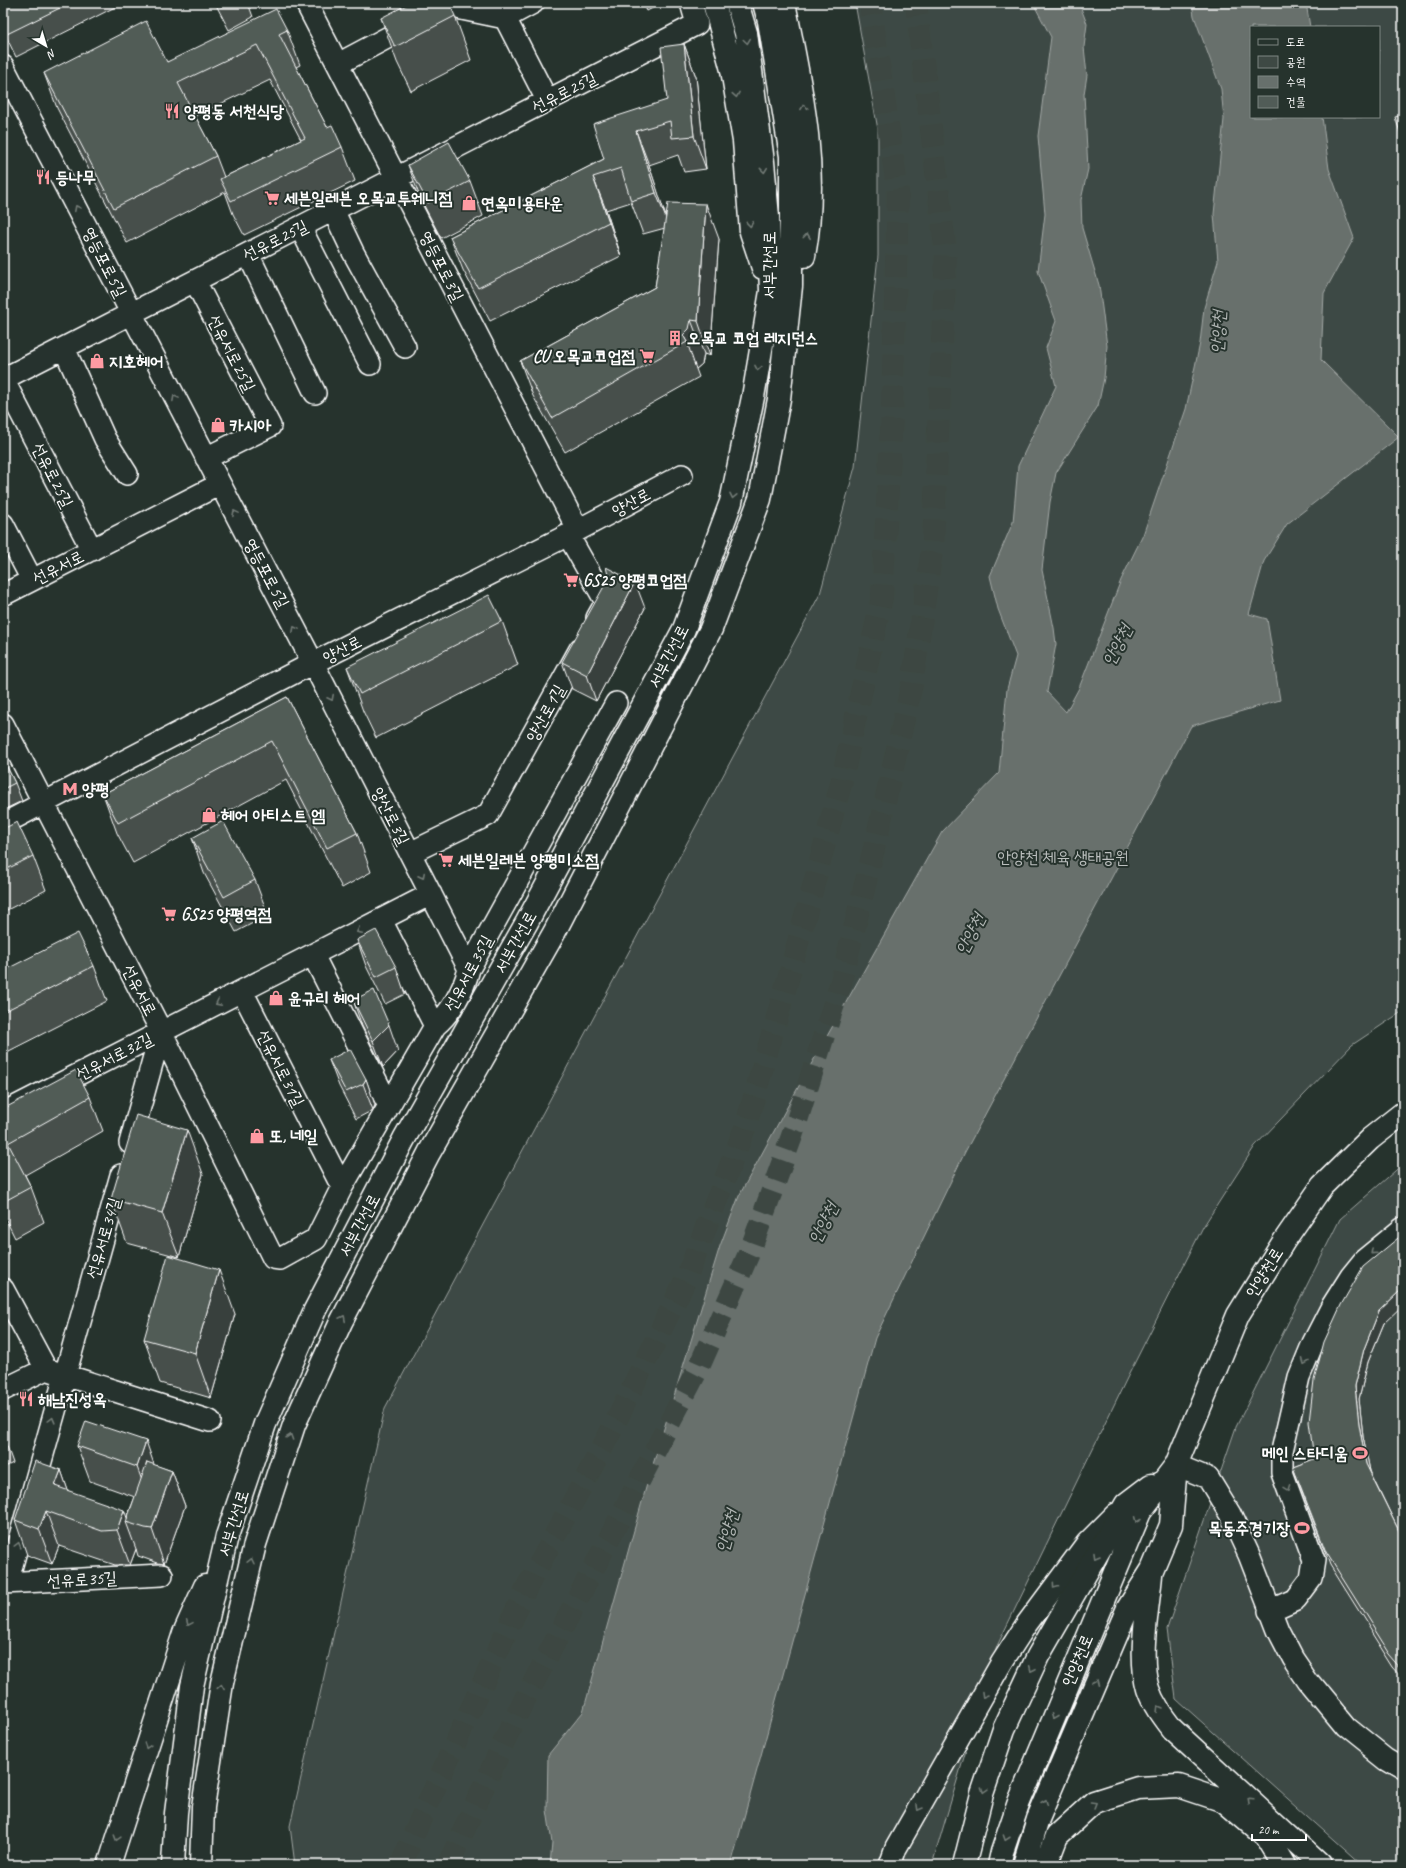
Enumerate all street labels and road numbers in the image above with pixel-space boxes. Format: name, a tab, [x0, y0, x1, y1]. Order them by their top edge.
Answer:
street label: 선유로25길	[528, 67, 600, 118]
street label: 선유로25길	[239, 215, 311, 266]
street label: 영등포로5길	[78, 224, 131, 301]
street label: 영등포로3길	[415, 228, 468, 305]
street label: 서부간선로	[759, 231, 780, 299]
street label: 선유서로25길	[203, 311, 260, 396]
street label: 선유로25길	[27, 439, 78, 511]
street label: 양산로	[608, 484, 654, 521]
street label: 영등포로5길	[239, 535, 294, 612]
street label: 선유서로	[29, 546, 87, 589]
street label: 서부간선로	[644, 621, 693, 691]
street label: 양산로	[319, 631, 365, 668]
street label: 양산로1길	[521, 681, 570, 746]
street label: 양산로3길	[367, 784, 414, 849]
street label: 서부간선로	[490, 907, 541, 977]
street label: 선유서로35길	[440, 931, 498, 1015]
street label: 선유서로	[118, 961, 161, 1019]
street label: 선유서로31길	[252, 1026, 309, 1111]
street label: 선유서로32길	[72, 1028, 157, 1085]
street label: 서부간선로	[334, 1190, 385, 1260]
street label: 선유서로34길	[82, 1195, 125, 1281]
street label: 안양천로	[1241, 1243, 1288, 1301]
street label: 서부간선로	[213, 1487, 254, 1559]
street label: 선유로35길	[47, 1567, 118, 1592]
street label: 안양천로	[1057, 1631, 1098, 1689]

